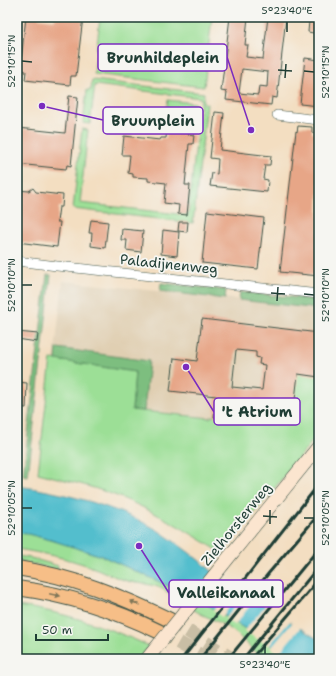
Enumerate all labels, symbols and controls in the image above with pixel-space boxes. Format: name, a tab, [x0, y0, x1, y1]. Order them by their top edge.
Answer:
text: 5°23'40"E	[262, 4, 312, 17]
text: 52°10'15"N	[5, 35, 18, 88]
callout: Brunhildeplein	[98, 44, 227, 71]
text: 52°10'15"N	[319, 46, 332, 99]
text: Brunhildeplein	[107, 48, 219, 68]
callout: Bruunplein	[103, 107, 203, 134]
text: Bruunplein	[111, 111, 195, 131]
street label: Paladijnenweg	[119, 250, 219, 278]
text: 52°10'10"N	[5, 258, 18, 312]
text: 52°10'10"N	[319, 268, 332, 322]
callout: 't Atrium	[214, 398, 300, 425]
text: 't Atrium	[222, 402, 293, 422]
street label: Zielhorsterweg	[197, 479, 275, 569]
text: 52°10'05"N	[5, 480, 18, 536]
text: 52°10'05"N	[319, 490, 332, 546]
callout: Valleikanaal	[169, 580, 283, 607]
text: Valleikanaal	[177, 583, 275, 603]
one-way arrow	[49, 592, 62, 598]
one-way arrow	[129, 600, 141, 607]
scale bar	[36, 616, 108, 642]
text: 50 m	[42, 622, 72, 638]
text: 5°23'40"E	[240, 658, 290, 671]

